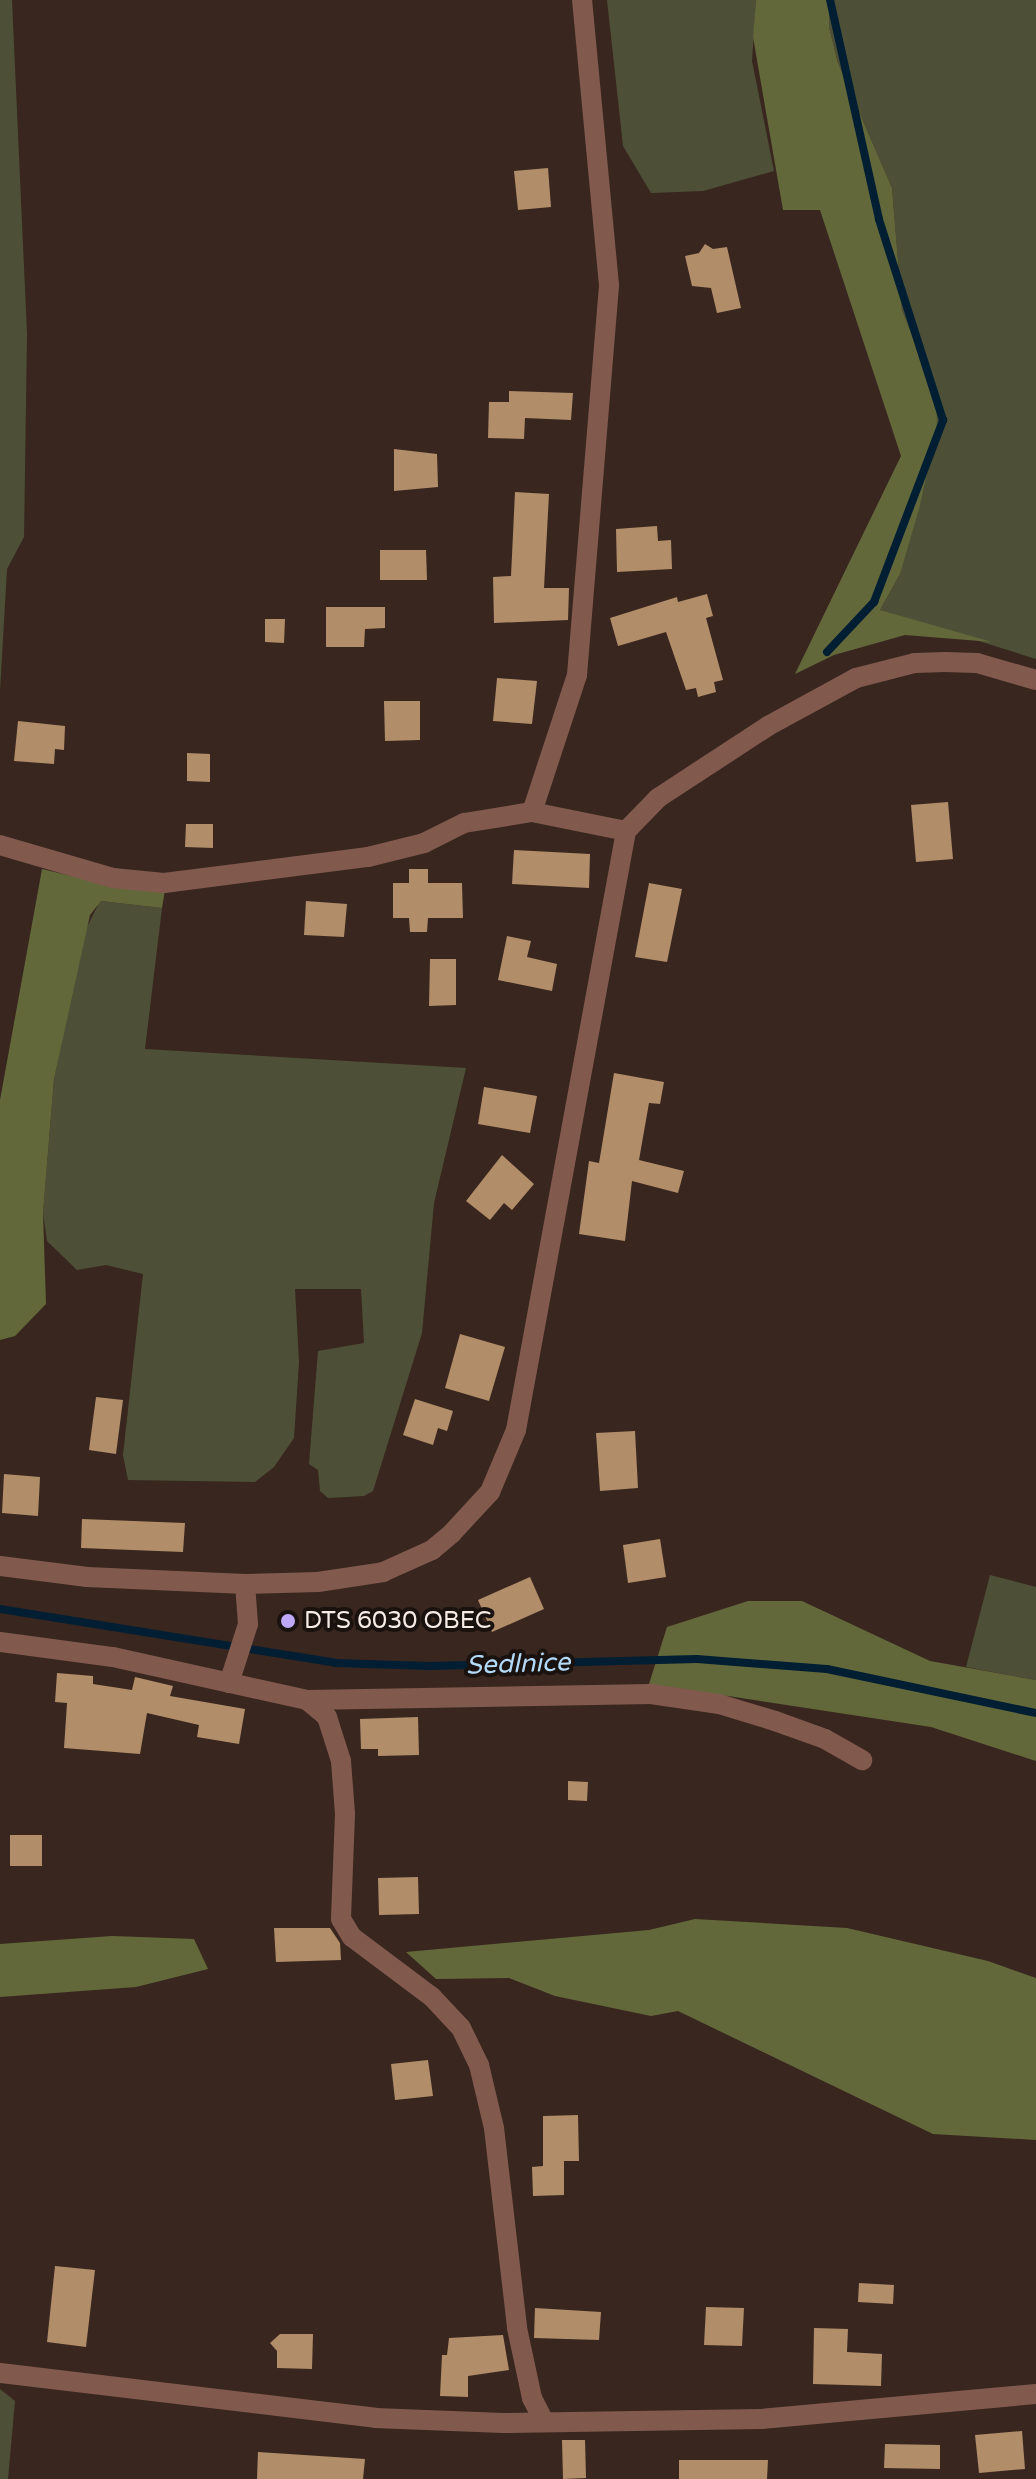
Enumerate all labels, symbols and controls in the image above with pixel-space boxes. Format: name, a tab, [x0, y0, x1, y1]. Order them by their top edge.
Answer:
place label: DTS 6030 OBEC	[304, 1607, 491, 1635]
marker: DTS 6030 OBEC	[279, 1612, 297, 1630]
water label: Sedlnice	[465, 1647, 571, 1681]

